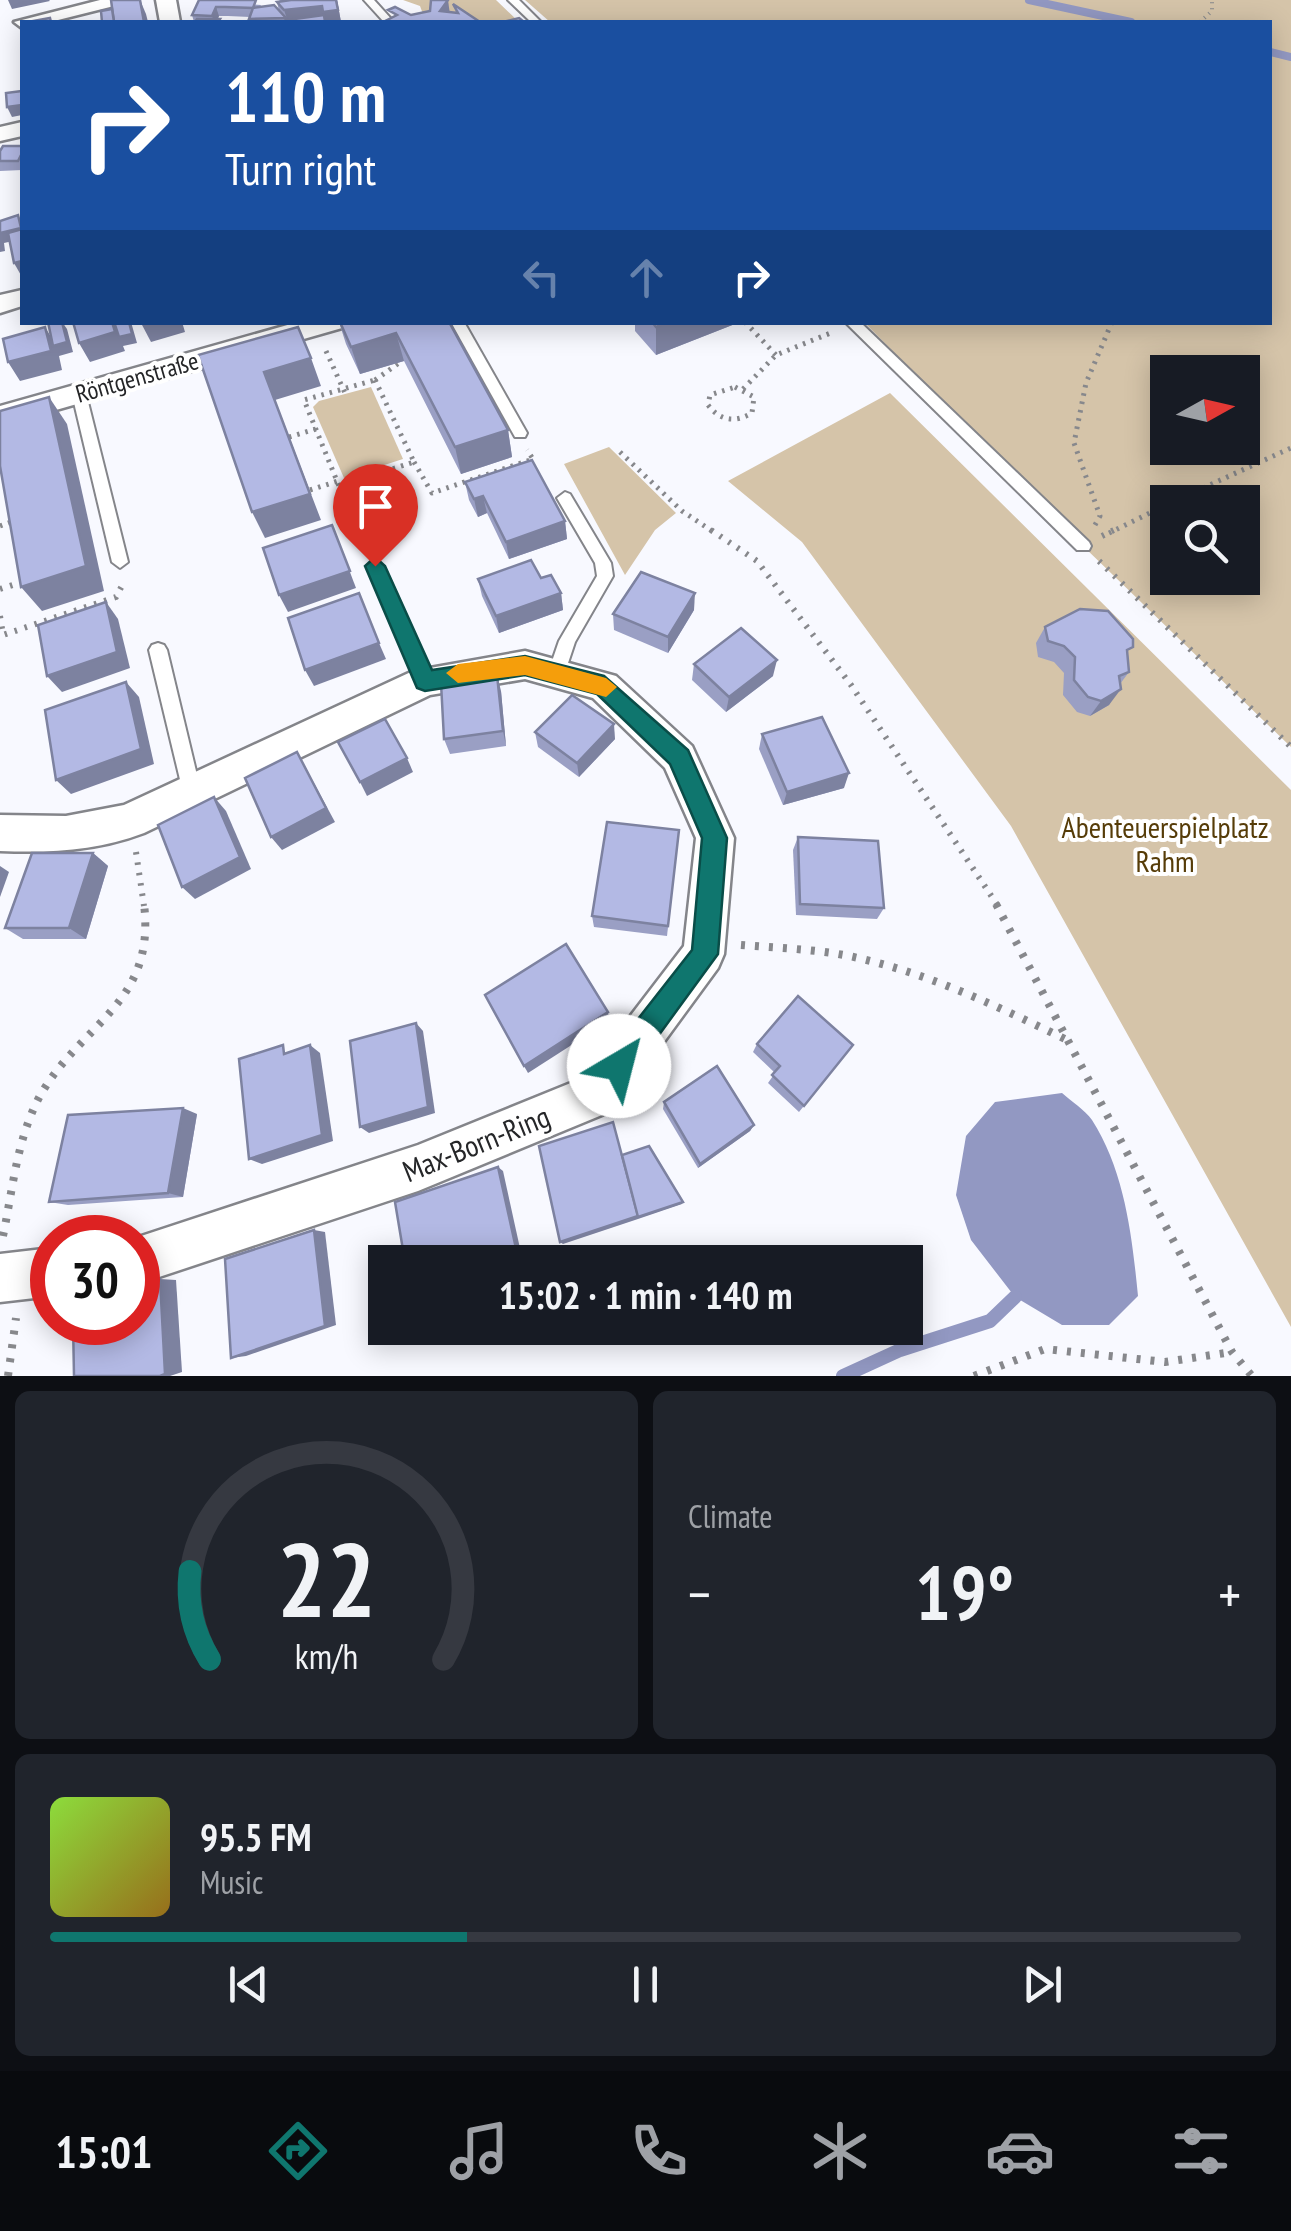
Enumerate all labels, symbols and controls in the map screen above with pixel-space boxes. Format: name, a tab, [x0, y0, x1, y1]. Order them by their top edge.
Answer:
text: 110 m	[225, 51, 386, 141]
icon: right	[60, 60, 190, 190]
text: Turn right	[225, 139, 376, 197]
icon: left	[514, 250, 569, 305]
icon: ahead	[619, 250, 674, 305]
icon: right	[724, 250, 779, 305]
street label: Röntgenstraße	[72, 344, 202, 410]
north arrow	[1150, 355, 1260, 465]
map controls	[1150, 355, 1260, 595]
pin	[333, 464, 418, 567]
icon: arrive	[348, 479, 403, 534]
button: search	[1150, 485, 1260, 595]
park label: Abenteuerspielplatz Rahm	[1062, 807, 1268, 880]
position arrow	[567, 1014, 671, 1118]
street label: Max-Born-Ring	[397, 1096, 555, 1190]
speed limit sign: 30	[30, 1215, 160, 1345]
text: 15:02 · 1 min · 140 m	[499, 1270, 792, 1319]
text: Climate	[688, 1495, 772, 1537]
text: 22	[277, 1511, 376, 1646]
text: 19°	[915, 1544, 1014, 1641]
text: −	[688, 1558, 711, 1629]
text: +	[1218, 1558, 1241, 1629]
text: km/h	[295, 1633, 358, 1679]
text: 95.5 FM	[200, 1812, 312, 1861]
text: Music	[200, 1861, 263, 1903]
icon: previous	[221, 1957, 276, 2012]
icon: pause	[618, 1957, 673, 2012]
icon: next	[1015, 1957, 1070, 2012]
icon: directions	[263, 2116, 333, 2186]
icon: music	[444, 2116, 514, 2186]
icon: phone	[624, 2116, 694, 2186]
icon: climate	[805, 2116, 875, 2186]
icon: car	[985, 2116, 1055, 2186]
icon: filters	[1166, 2116, 1236, 2186]
text: 15:01	[55, 2122, 153, 2180]

